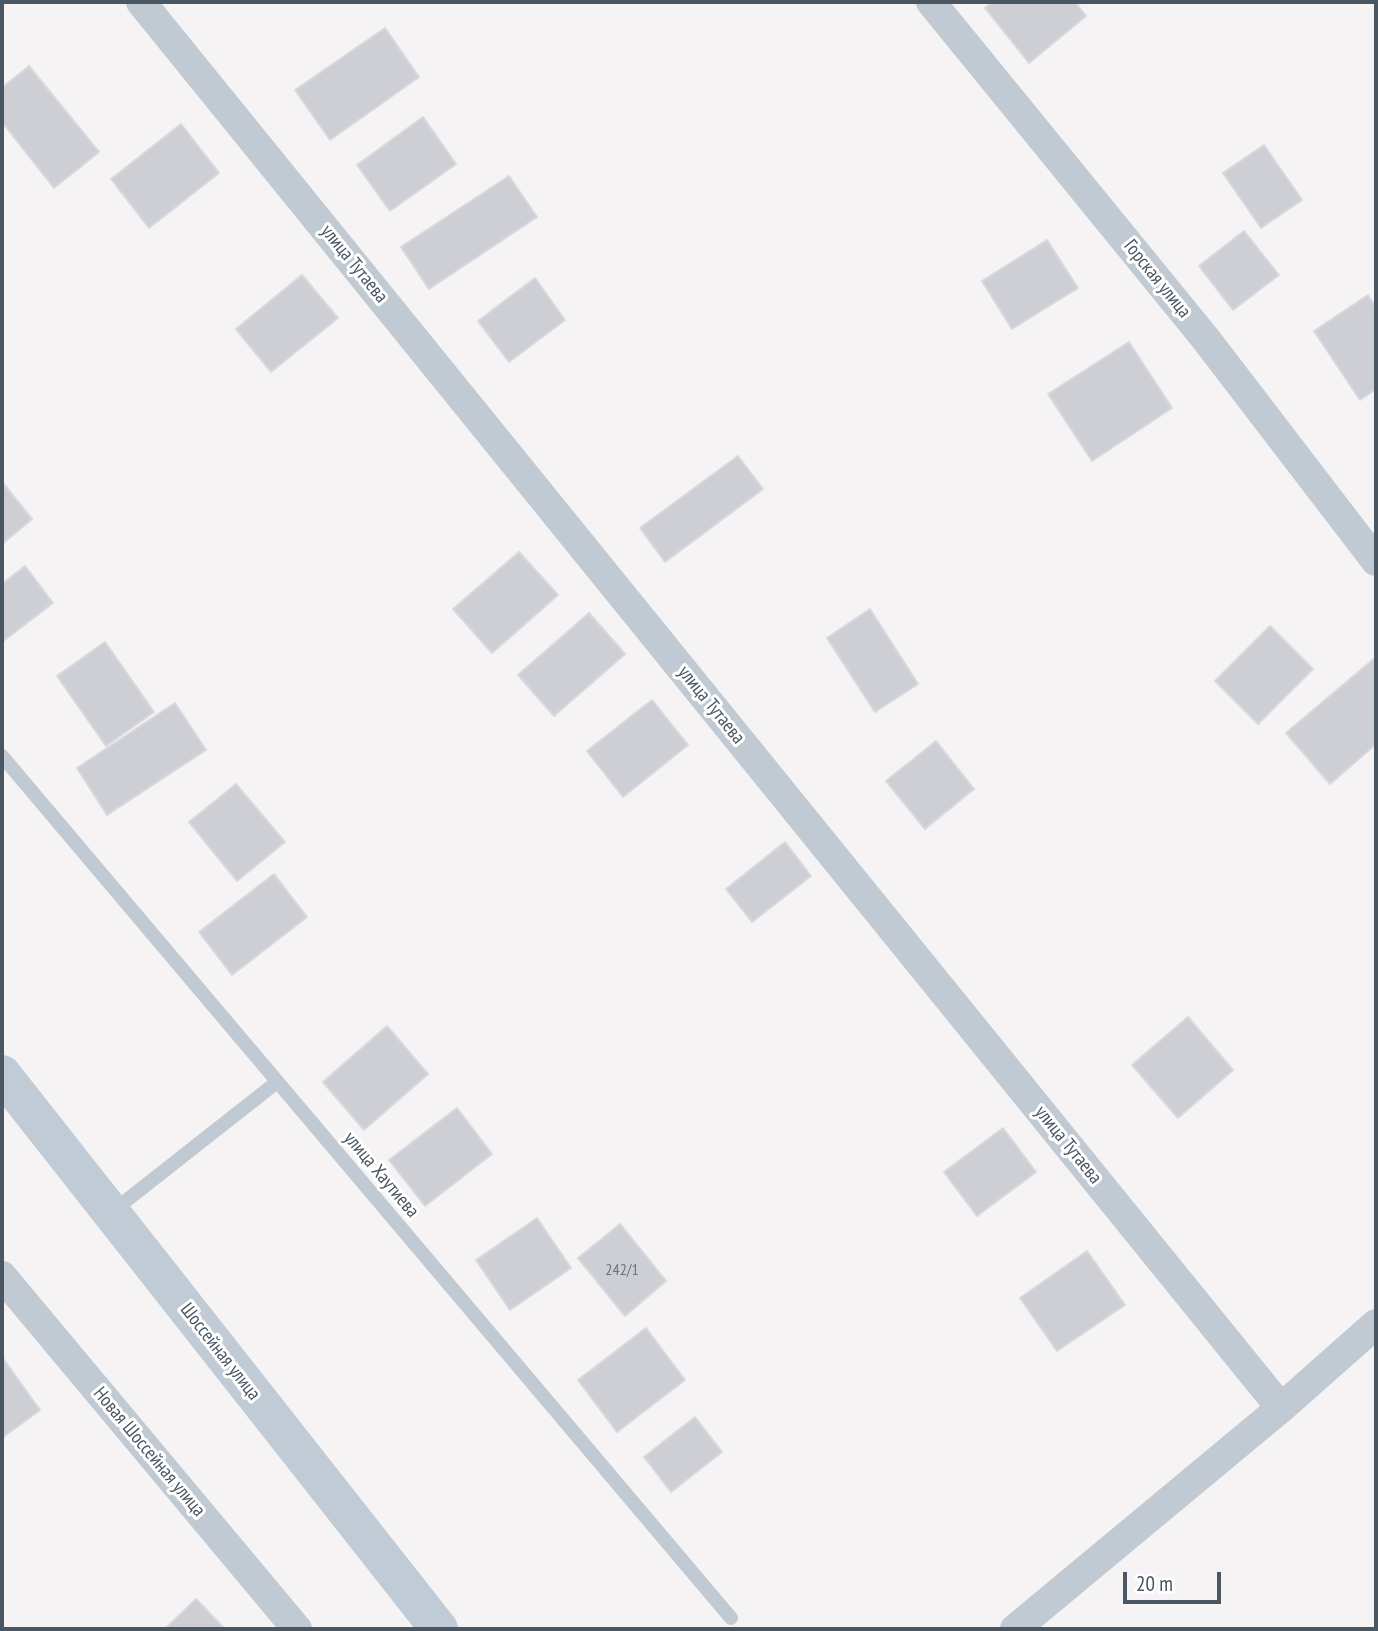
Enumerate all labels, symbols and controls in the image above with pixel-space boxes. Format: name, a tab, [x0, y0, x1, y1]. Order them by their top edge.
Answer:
street label: улица Тутаева	[316, 220, 392, 308]
street label: Горская улица	[1119, 235, 1195, 323]
street label: улица Тутаева	[673, 661, 749, 749]
street label: улица Тутаева	[1030, 1101, 1106, 1189]
street label: улица Хаутиева	[339, 1128, 423, 1222]
house number: 242/1	[605, 1260, 639, 1280]
street label: Шоссейная улица	[175, 1299, 265, 1405]
street label: Новая Шоссейная улица	[88, 1383, 210, 1521]
scale bar	[1126, 1558, 1224, 1602]
text: 20 m	[1136, 1570, 1173, 1597]

